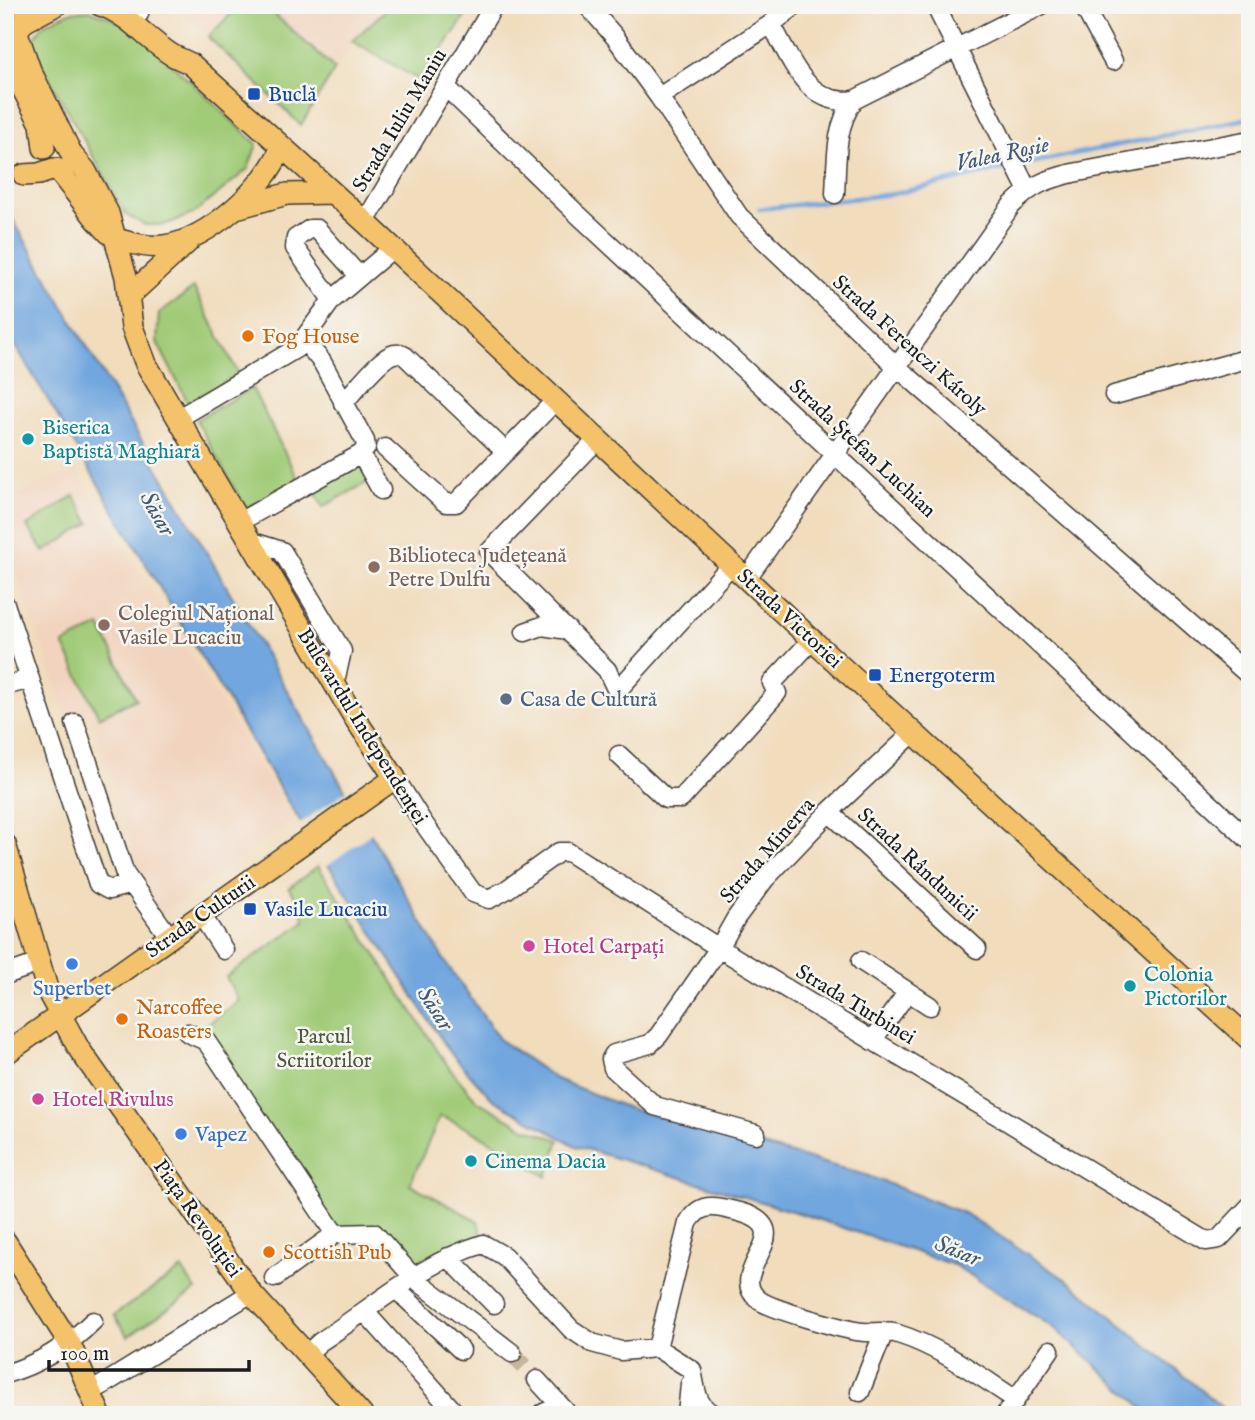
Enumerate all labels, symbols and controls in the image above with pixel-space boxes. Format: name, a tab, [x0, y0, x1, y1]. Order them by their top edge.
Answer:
street label: Strada Iuliu Maniu	[347, 44, 454, 197]
place label: Buclă	[268, 82, 318, 109]
marker: Buclă	[246, 86, 262, 102]
water label: Valea Roșie	[953, 130, 1052, 178]
street label: Strada Ferenczi Károly	[826, 270, 992, 423]
place label: Fog House	[262, 324, 360, 351]
marker: Fog House	[240, 328, 256, 344]
street label: Strada Ștefan Luchian	[783, 374, 941, 524]
place label: Biserica Baptistă Maghiară	[42, 415, 201, 466]
marker: Biserica Baptistă Maghiară	[20, 431, 36, 447]
water label: Săsar	[132, 486, 182, 542]
place label: Biblioteca Județeană Petre Dulfu	[388, 543, 567, 594]
marker: Biblioteca Județeană Petre Dulfu	[366, 559, 382, 575]
street label: Strada Victoriei	[730, 563, 847, 675]
place label: Colegiul Național Vasile Lucaciu	[117, 601, 275, 652]
marker: Colegiul Național Vasile Lucaciu	[96, 617, 112, 633]
street label: Bulevardul Independenței	[290, 624, 433, 830]
place label: Energoterm	[889, 663, 996, 690]
marker: Energoterm	[867, 667, 883, 683]
place label: Casa de Cultură	[520, 687, 658, 714]
marker: Casa de Cultură	[498, 691, 514, 707]
street label: Strada Minerva	[715, 792, 822, 910]
street label: Strada Rândunicii	[851, 802, 983, 928]
street label: Strada Culturii	[141, 869, 261, 965]
place label: Vasile Lucaciu	[263, 897, 388, 924]
marker: Vasile Lucaciu	[242, 901, 258, 917]
place label: Hotel Carpați	[543, 934, 664, 961]
marker: Hotel Carpați	[521, 938, 537, 954]
marker: Superbet	[64, 956, 80, 972]
street label: Strada Turbinei	[790, 959, 920, 1052]
place label: Colonia Pictorilor	[1144, 962, 1227, 1013]
place label: Superbet	[33, 976, 111, 1003]
marker: Colonia Pictorilor	[1122, 978, 1138, 994]
water label: Săsar	[410, 981, 460, 1037]
place label: Narcoffee Roasters	[136, 995, 223, 1046]
marker: Narcoffee Roasters	[114, 1011, 130, 1027]
park label: Parcul Scriitorilor	[276, 1024, 372, 1075]
place label: Hotel Rivulus	[52, 1087, 174, 1114]
marker: Hotel Rivulus	[30, 1091, 46, 1107]
place label: Vapez	[194, 1122, 247, 1149]
marker: Vapez	[173, 1126, 189, 1142]
place label: Cinema Dacia	[485, 1149, 607, 1176]
marker: Cinema Dacia	[463, 1153, 479, 1169]
street label: Piața Revoluției	[146, 1155, 247, 1283]
water label: Săsar	[930, 1229, 986, 1274]
place label: Scottish Pub	[283, 1240, 392, 1267]
marker: Scottish Pub	[261, 1244, 277, 1260]
scale bar	[49, 1329, 248, 1373]
text: 100 m	[60, 1341, 109, 1368]

